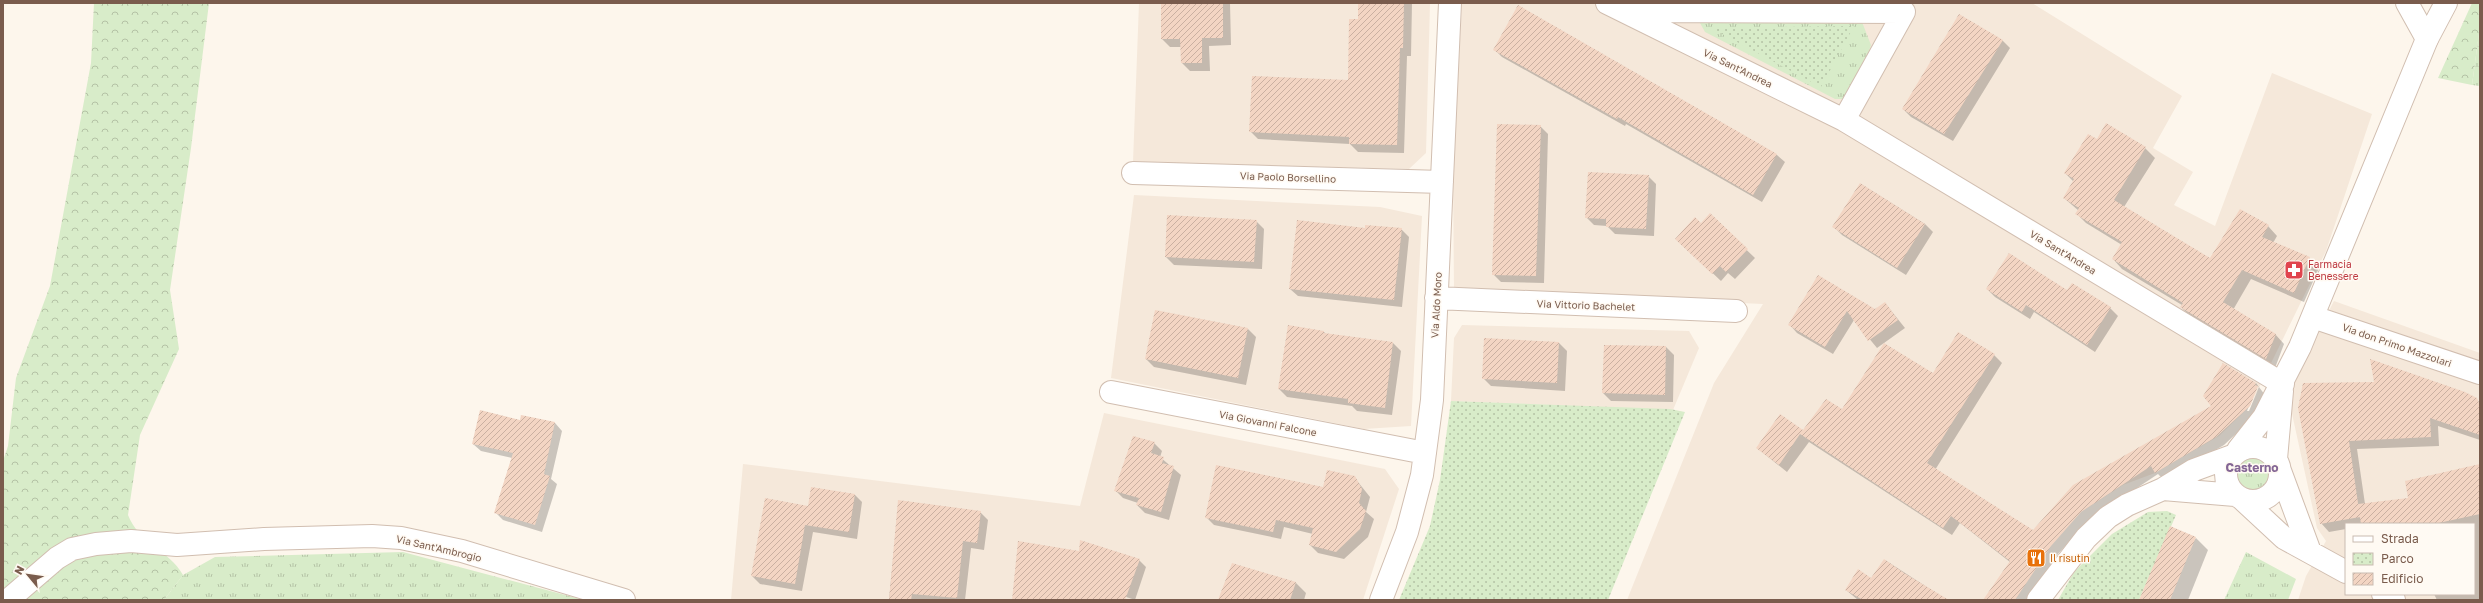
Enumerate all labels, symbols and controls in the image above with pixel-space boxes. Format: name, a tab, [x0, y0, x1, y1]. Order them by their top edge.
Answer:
street label: Via Sant'Andrea	[1701, 46, 1775, 90]
street label: Via Paolo Borsellino	[1240, 169, 1336, 185]
street label: Via Sant'Andrea	[2028, 227, 2098, 277]
place label: Farmacia Benessere	[2308, 258, 2359, 282]
pharmacy icon: Farmacia Benessere	[2283, 259, 2305, 281]
street label: Via Aldo Moro	[1428, 272, 1444, 338]
street label: Via Vittorio Bachelet	[1537, 297, 1635, 313]
street label: Via don Primo Mazzolari	[2341, 321, 2453, 369]
street label: Via Giovanni Falcone	[1218, 408, 1318, 438]
district label: Casterno	[2225, 460, 2279, 475]
legend	[2345, 523, 2475, 595]
text: Strada	[2381, 531, 2419, 546]
street label: Via Sant'Ambrogio	[395, 532, 483, 564]
restaurant icon: Il risutin	[2025, 547, 2047, 569]
text: Parco	[2381, 551, 2414, 566]
place label: Il risutin	[2050, 552, 2090, 564]
north arrow	[8, 555, 48, 595]
text: N	[11, 563, 27, 577]
text: Edificio	[2381, 571, 2423, 586]

